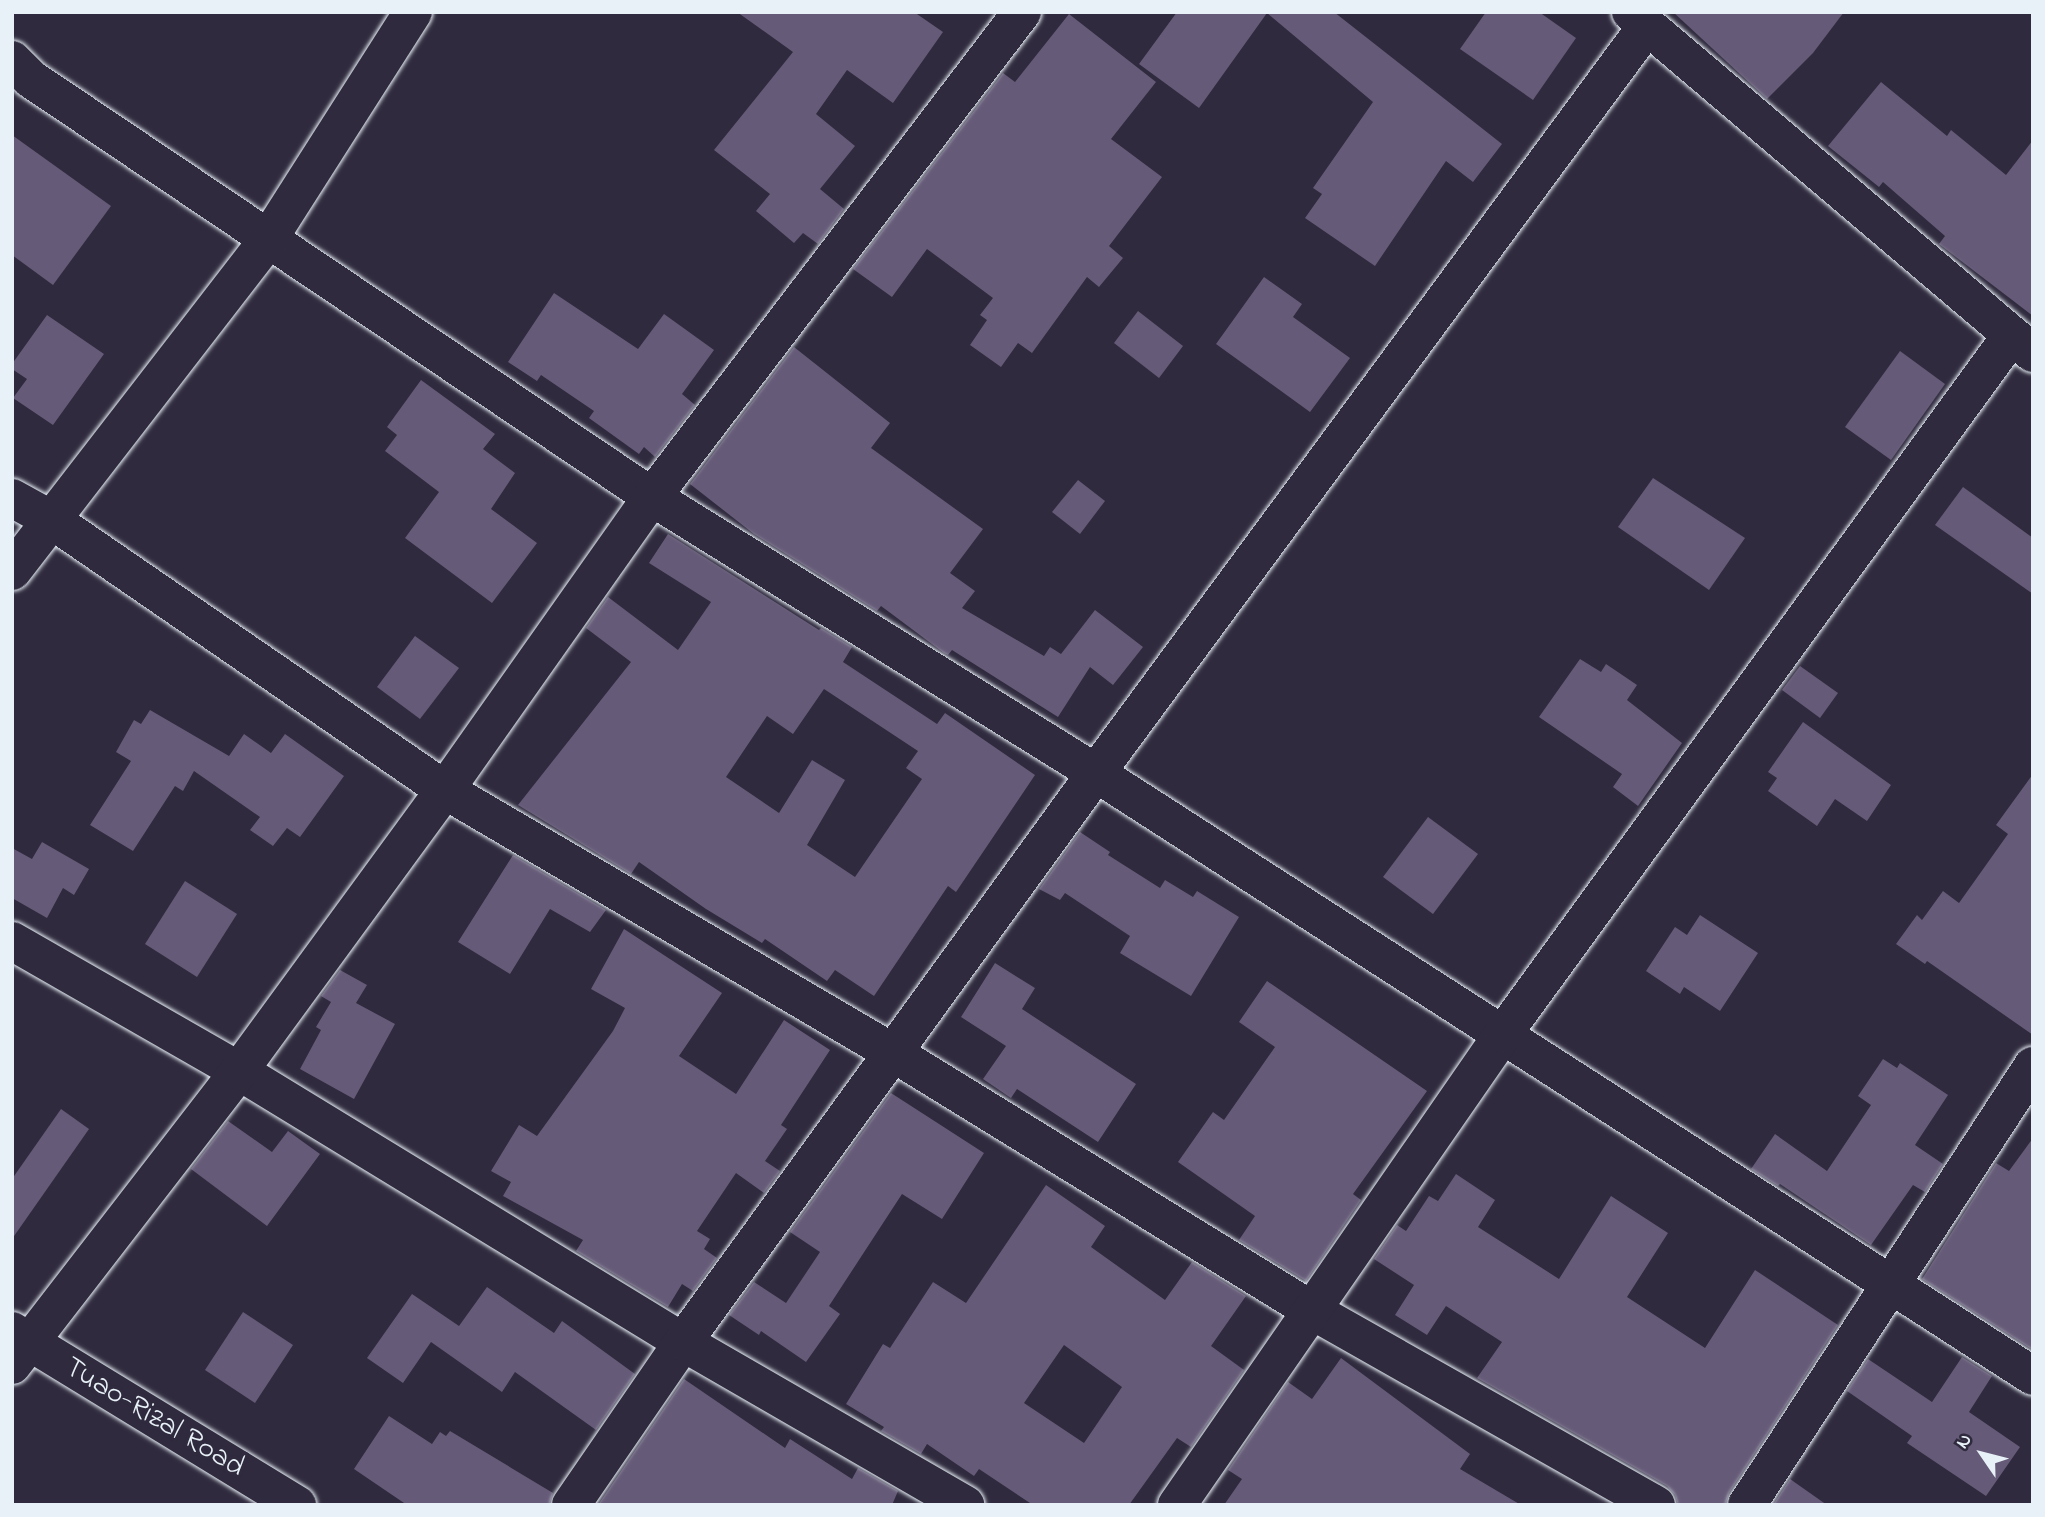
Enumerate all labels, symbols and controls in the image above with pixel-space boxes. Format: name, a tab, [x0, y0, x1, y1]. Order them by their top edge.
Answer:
street label: Tuao-Rizal Road	[57, 1350, 251, 1486]
north arrow	[1947, 1419, 2017, 1489]
text: N	[1950, 1429, 1979, 1455]

